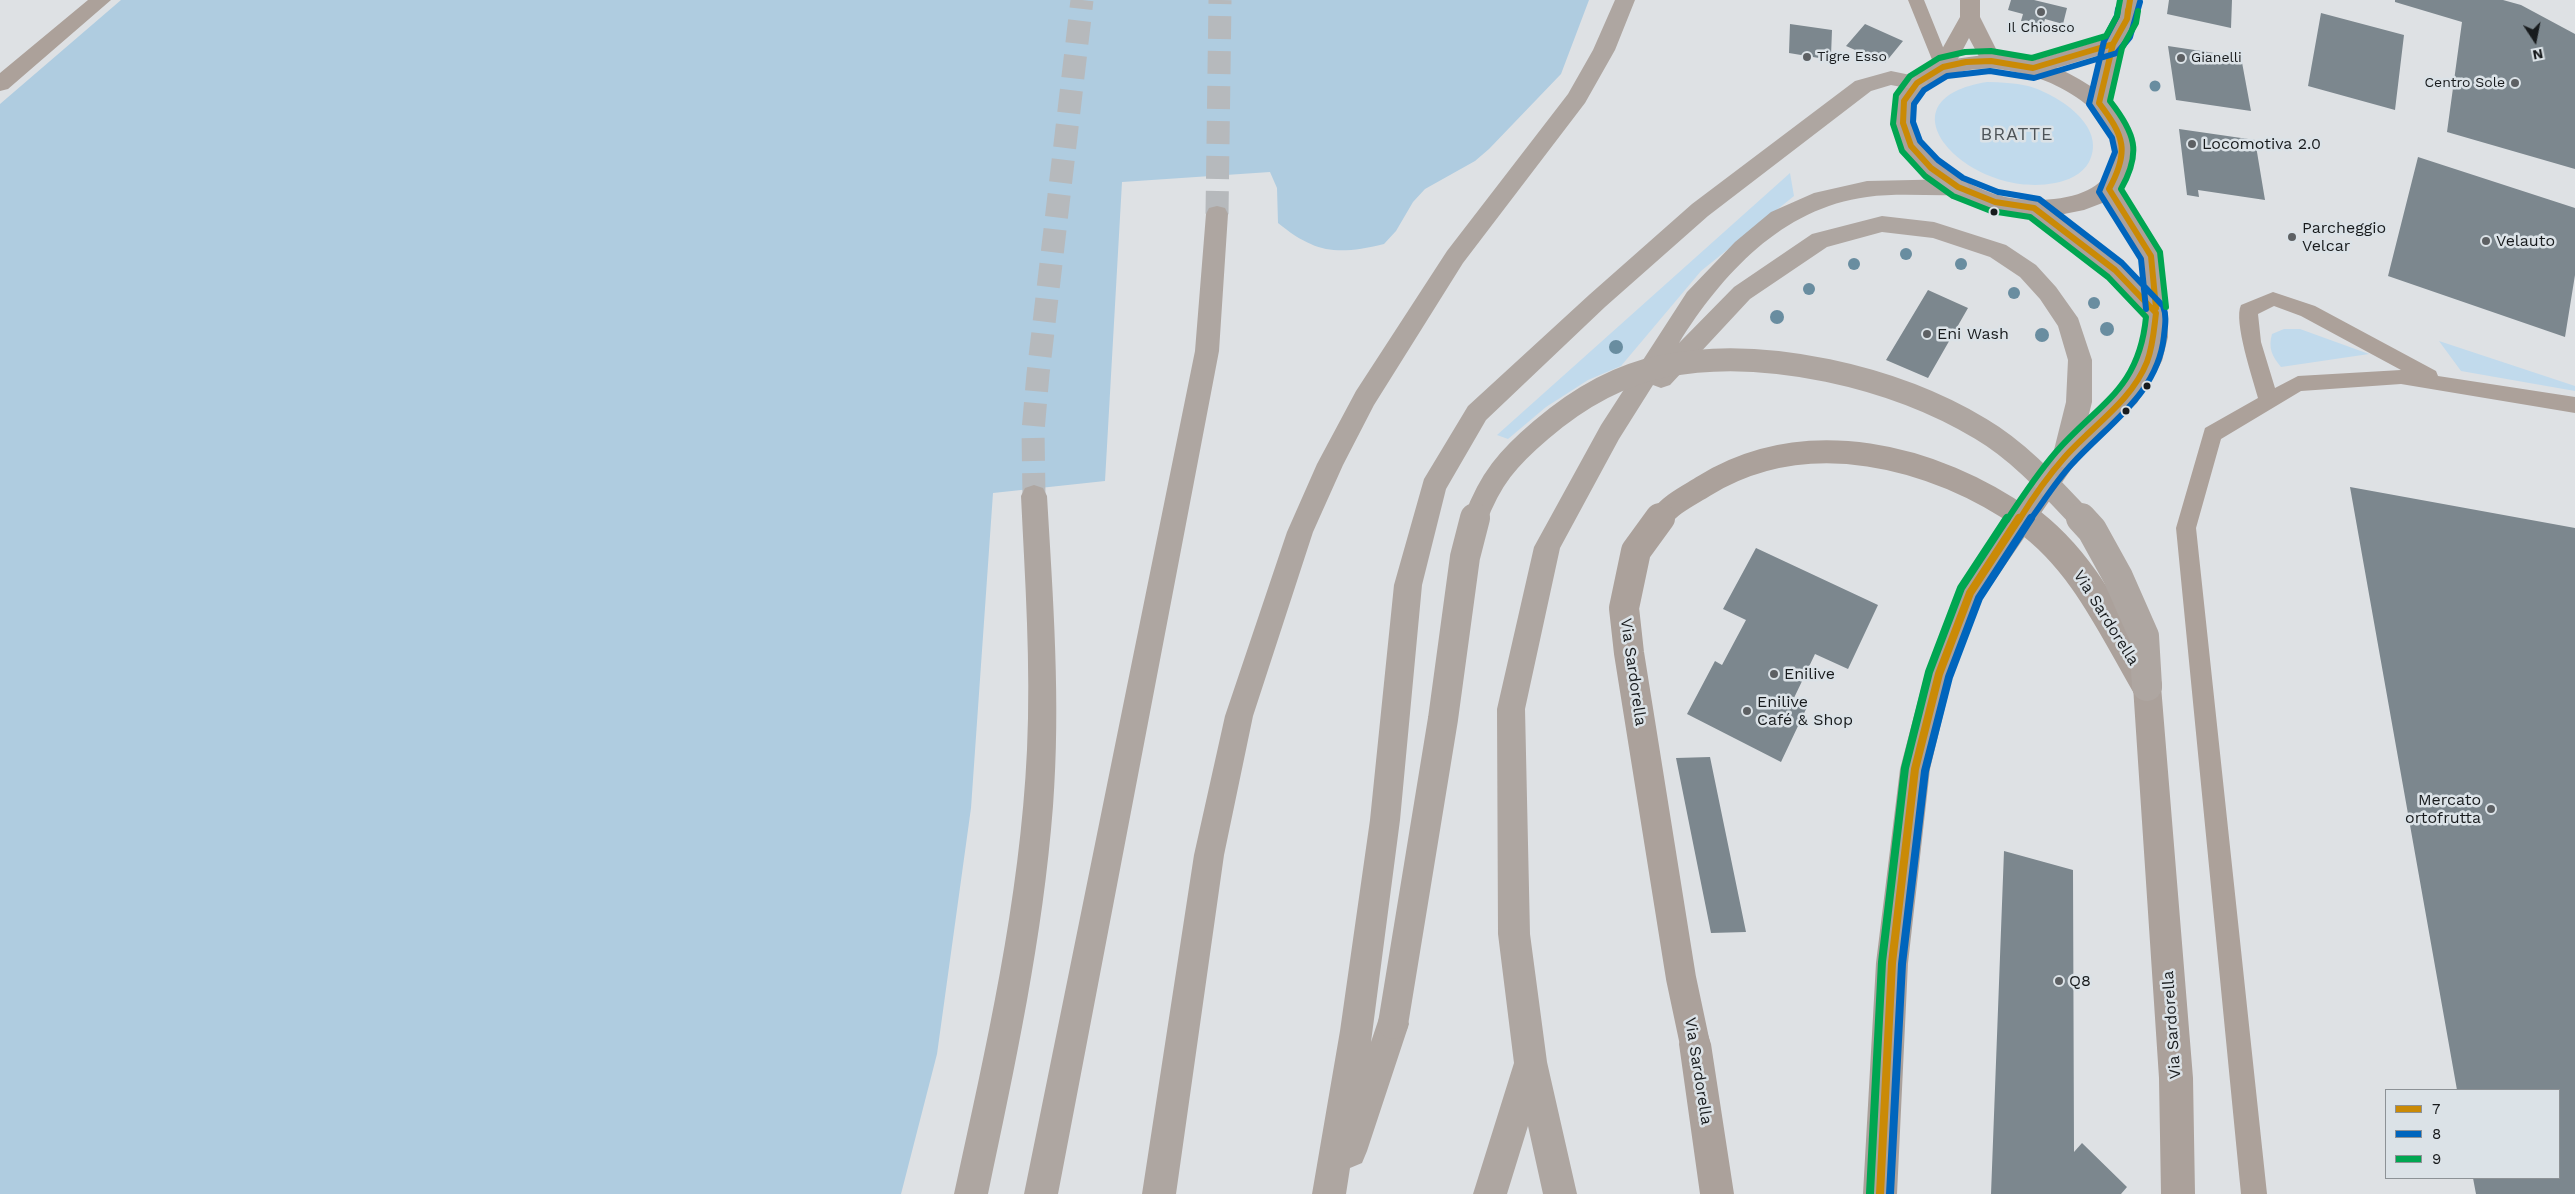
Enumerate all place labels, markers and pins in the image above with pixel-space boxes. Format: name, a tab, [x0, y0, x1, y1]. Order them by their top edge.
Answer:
marker: Il Chiosco	[2035, 6, 2047, 18]
place label: Il Chiosco	[2007, 20, 2075, 36]
place label: Tigre Esso	[1817, 49, 1887, 65]
place label: Gianelli	[2191, 50, 2242, 66]
marker: Tigre Esso	[1801, 51, 1813, 63]
marker: Gianelli	[2175, 52, 2187, 64]
place label: Centro Sole	[2424, 75, 2505, 91]
marker: Centro Sole	[2509, 77, 2521, 89]
place label: Locomotiva 2.0	[2202, 134, 2321, 154]
marker: Locomotiva 2.0	[2186, 138, 2198, 150]
unlabelled marker	[1989, 207, 1999, 217]
place label: Parcheggio Velcar	[2302, 218, 2386, 256]
marker: Parcheggio Velcar	[2286, 231, 2298, 243]
place label: Velauto	[2496, 231, 2555, 251]
marker: Velauto	[2480, 235, 2492, 247]
place label: Eni Wash	[1937, 324, 2009, 344]
marker: Eni Wash	[1921, 328, 1933, 340]
unlabelled marker	[2142, 381, 2152, 391]
unlabelled marker	[2121, 406, 2131, 416]
place label: Enilive	[1784, 664, 1835, 684]
marker: Enilive	[1768, 668, 1780, 680]
place label: Enilive Café & Shop	[1757, 692, 1853, 730]
marker: Enilive Café & Shop	[1741, 705, 1753, 717]
place label: Mercato ortofrutta	[2405, 790, 2481, 828]
marker: Mercato ortofrutta	[2485, 803, 2497, 815]
place label: Q8	[2069, 971, 2091, 991]
marker: Q8	[2053, 975, 2065, 987]

